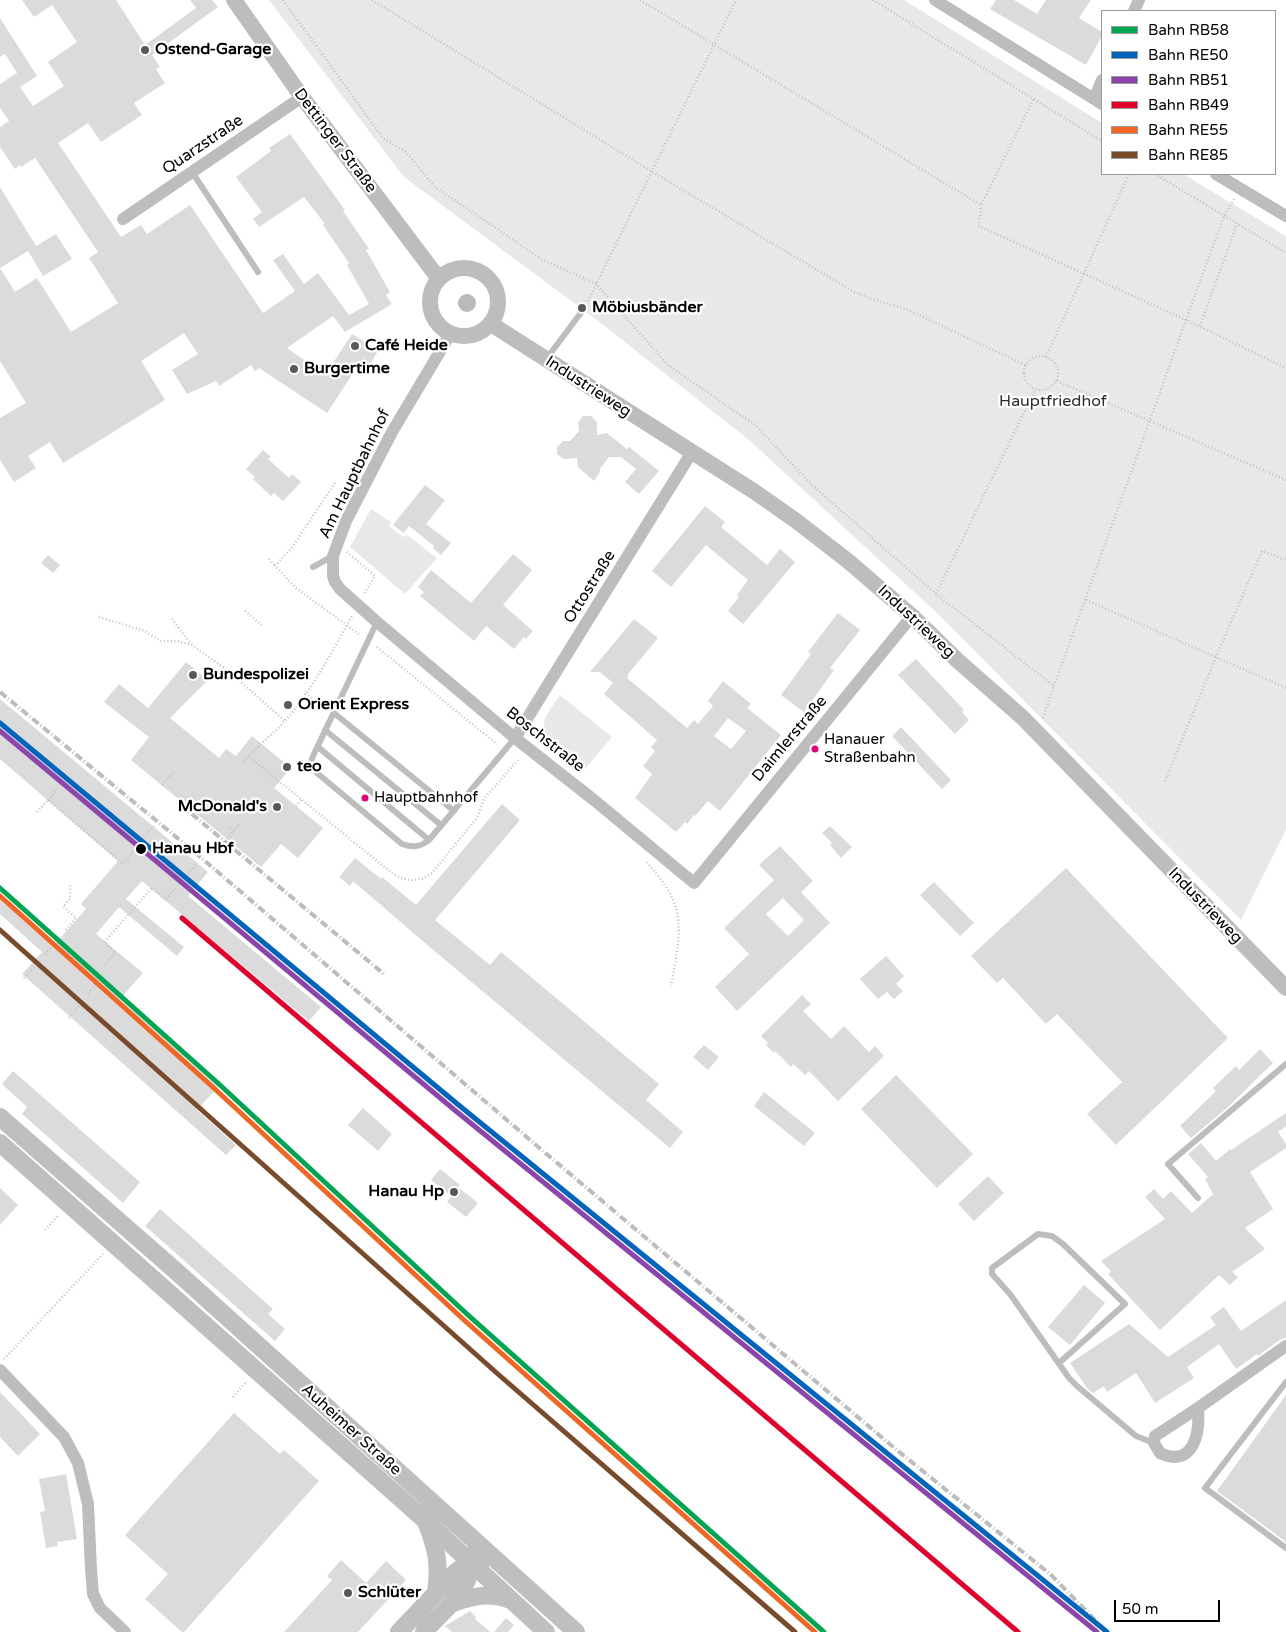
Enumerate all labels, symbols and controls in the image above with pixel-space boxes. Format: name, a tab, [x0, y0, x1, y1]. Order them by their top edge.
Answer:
legend	[1101, 10, 1276, 175]
text: Bahn RB58	[1148, 21, 1229, 39]
place label: Ostend-Garage	[155, 40, 271, 60]
marker: Ostend-Garage	[139, 44, 151, 56]
text: Bahn RE50	[1148, 46, 1228, 64]
text: Bahn RB51	[1148, 71, 1229, 89]
street label: Dettinger Straße	[290, 85, 380, 197]
text: Bahn RB49	[1148, 96, 1229, 114]
street label: Quarzstraße	[159, 111, 247, 179]
text: Bahn RE55	[1148, 121, 1228, 139]
text: Bahn RE85	[1148, 146, 1228, 164]
place label: Möbiusbänder	[592, 298, 703, 318]
marker: Möbiusbänder	[576, 302, 588, 314]
place label: Café Heide	[365, 336, 448, 356]
marker: Café Heide	[349, 340, 361, 352]
street label: Industrieweg	[541, 352, 635, 422]
place label: Burgertime	[304, 359, 390, 379]
marker: Burgertime	[288, 363, 300, 375]
park label: Hauptfriedhof	[999, 392, 1107, 412]
street label: Am Hauptbahnhof	[315, 406, 395, 542]
street label: Ottostraße	[560, 547, 620, 627]
street label: Industrieweg	[873, 581, 959, 663]
place label: Bundespolizei	[203, 665, 309, 685]
marker: Bundespolizei	[187, 669, 199, 681]
street label: Daimlerstraße	[748, 692, 832, 786]
place label: Orient Express	[298, 695, 409, 715]
marker: Orient Express	[282, 699, 294, 711]
street label: Boschstraße	[502, 703, 588, 777]
place label: Hanauer Straßenbahn	[824, 731, 916, 766]
marker: Hanauer Straßenbahn	[810, 744, 820, 754]
place label: teo	[297, 757, 322, 777]
marker: teo	[281, 761, 293, 773]
place label: Hauptbahnhof	[374, 789, 478, 807]
marker: Hauptbahnhof	[360, 793, 370, 803]
place label: McDonald's	[178, 797, 267, 817]
marker: McDonald's	[271, 801, 283, 813]
place label: Hanau Hbf	[152, 839, 234, 859]
marker: Hanau Hbf	[134, 842, 148, 856]
street label: Industrieweg	[1164, 864, 1246, 948]
place label: Hanau Hp	[368, 1182, 444, 1202]
marker: Hanau Hp	[448, 1186, 460, 1198]
street label: Auheimer Straße	[297, 1380, 405, 1480]
place label: Schlüter	[358, 1583, 421, 1603]
marker: Schlüter	[342, 1587, 354, 1599]
scale bar	[1116, 1590, 1222, 1622]
text: 50 m	[1122, 1600, 1159, 1618]

